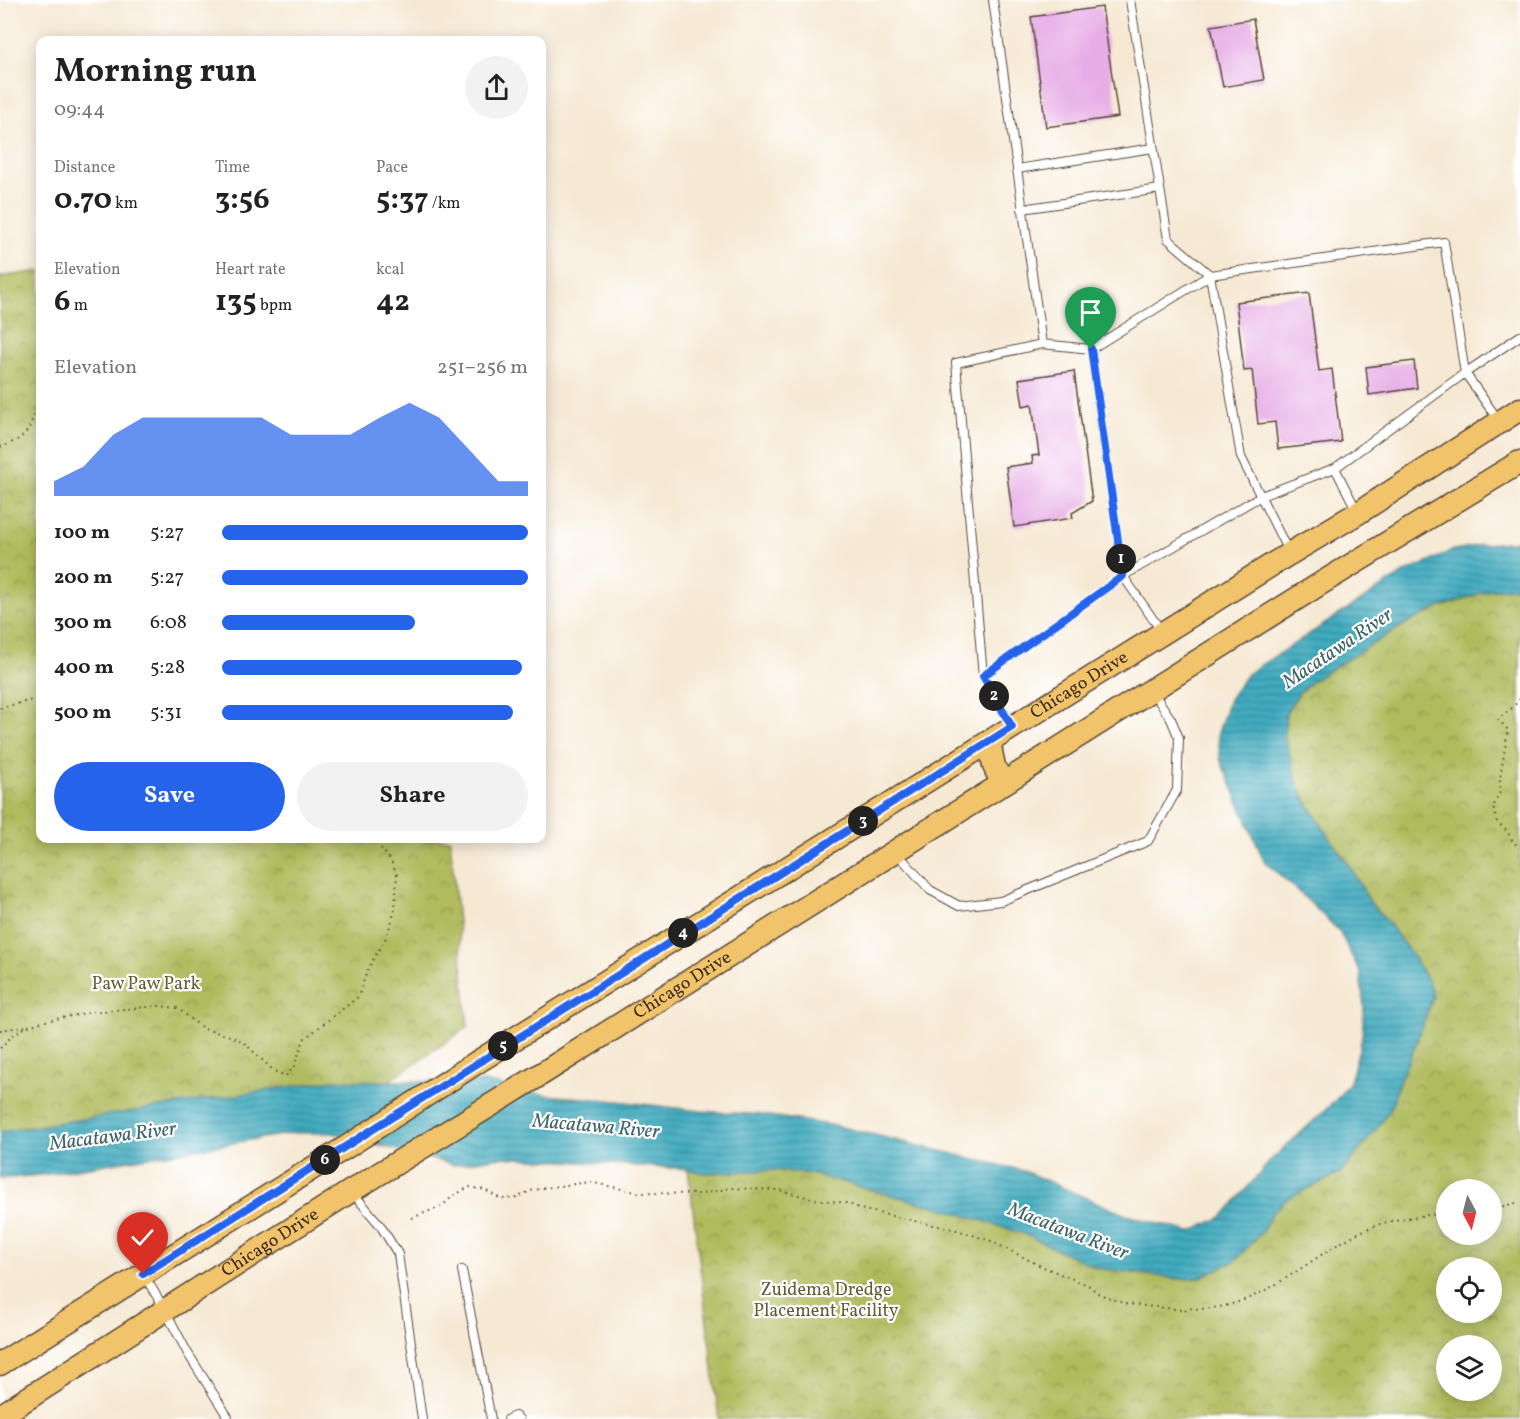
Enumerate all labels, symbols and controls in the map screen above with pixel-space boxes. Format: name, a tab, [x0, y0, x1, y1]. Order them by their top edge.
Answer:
text: Morning run	[54, 50, 257, 96]
button: share	[465, 56, 528, 119]
text: 09:44	[54, 96, 105, 124]
text: Distance	[54, 157, 115, 179]
text: Time	[215, 157, 250, 179]
text: Pace	[376, 157, 408, 179]
text: 0.70	[54, 179, 112, 221]
text: 3:56	[215, 179, 270, 221]
text: 5:37	[376, 179, 429, 221]
text: km	[112, 193, 138, 215]
text: /km	[429, 193, 461, 215]
text: Elevation	[54, 259, 121, 281]
text: Heart rate	[215, 259, 286, 281]
text: kcal	[376, 259, 404, 281]
text: 6	[54, 281, 70, 323]
text: 135	[215, 281, 257, 323]
text: 42	[376, 281, 410, 323]
pin	[1065, 287, 1116, 349]
text: m	[70, 295, 88, 317]
text: bpm	[257, 295, 292, 317]
icon: arrive	[1074, 296, 1107, 329]
text: Elevation	[54, 354, 137, 382]
text: 251–256 m	[437, 354, 528, 382]
text: 100 m	[54, 519, 110, 547]
text: 5:27	[150, 519, 184, 547]
pin: 1	[1106, 544, 1136, 574]
text: 1	[1118, 548, 1124, 570]
text: 200 m	[54, 564, 112, 592]
text: 5:27	[150, 564, 184, 592]
water label: Macatawa River	[1276, 601, 1399, 697]
text: 300 m	[54, 609, 112, 637]
text: 6:08	[150, 609, 187, 637]
street label: Chicago Drive	[1025, 645, 1133, 725]
text: 400 m	[54, 654, 114, 682]
text: 5:28	[150, 654, 185, 682]
pin: 2	[979, 681, 1009, 711]
text: 2	[990, 685, 998, 707]
text: 500 m	[54, 699, 112, 727]
text: 5:31	[150, 699, 182, 727]
button: Save	[54, 762, 285, 831]
button: Share	[297, 762, 528, 831]
pin: 3	[848, 806, 878, 836]
text: 3	[859, 810, 867, 832]
pin: 4	[668, 918, 698, 948]
text: 4	[678, 922, 688, 944]
street label: Chicago Drive	[629, 945, 736, 1025]
park label: Paw Paw Park	[92, 972, 200, 997]
pin: 5	[488, 1031, 518, 1061]
text: 5	[499, 1035, 507, 1057]
water label: Macatawa River	[530, 1107, 661, 1147]
water label: Macatawa River	[47, 1115, 179, 1159]
pin: 6	[310, 1145, 340, 1175]
text: 6	[321, 1149, 329, 1171]
north arrow	[1436, 1179, 1502, 1245]
map controls	[1436, 1179, 1502, 1401]
water label: Macatawa River	[1003, 1196, 1133, 1268]
street label: Chicago Drive	[217, 1202, 324, 1283]
pin	[117, 1212, 168, 1274]
icon: check	[126, 1221, 159, 1254]
button: locate	[1436, 1257, 1502, 1323]
park label: Zuidema Dredge Placement Facility	[754, 1278, 899, 1324]
button: layers	[1436, 1335, 1502, 1401]

